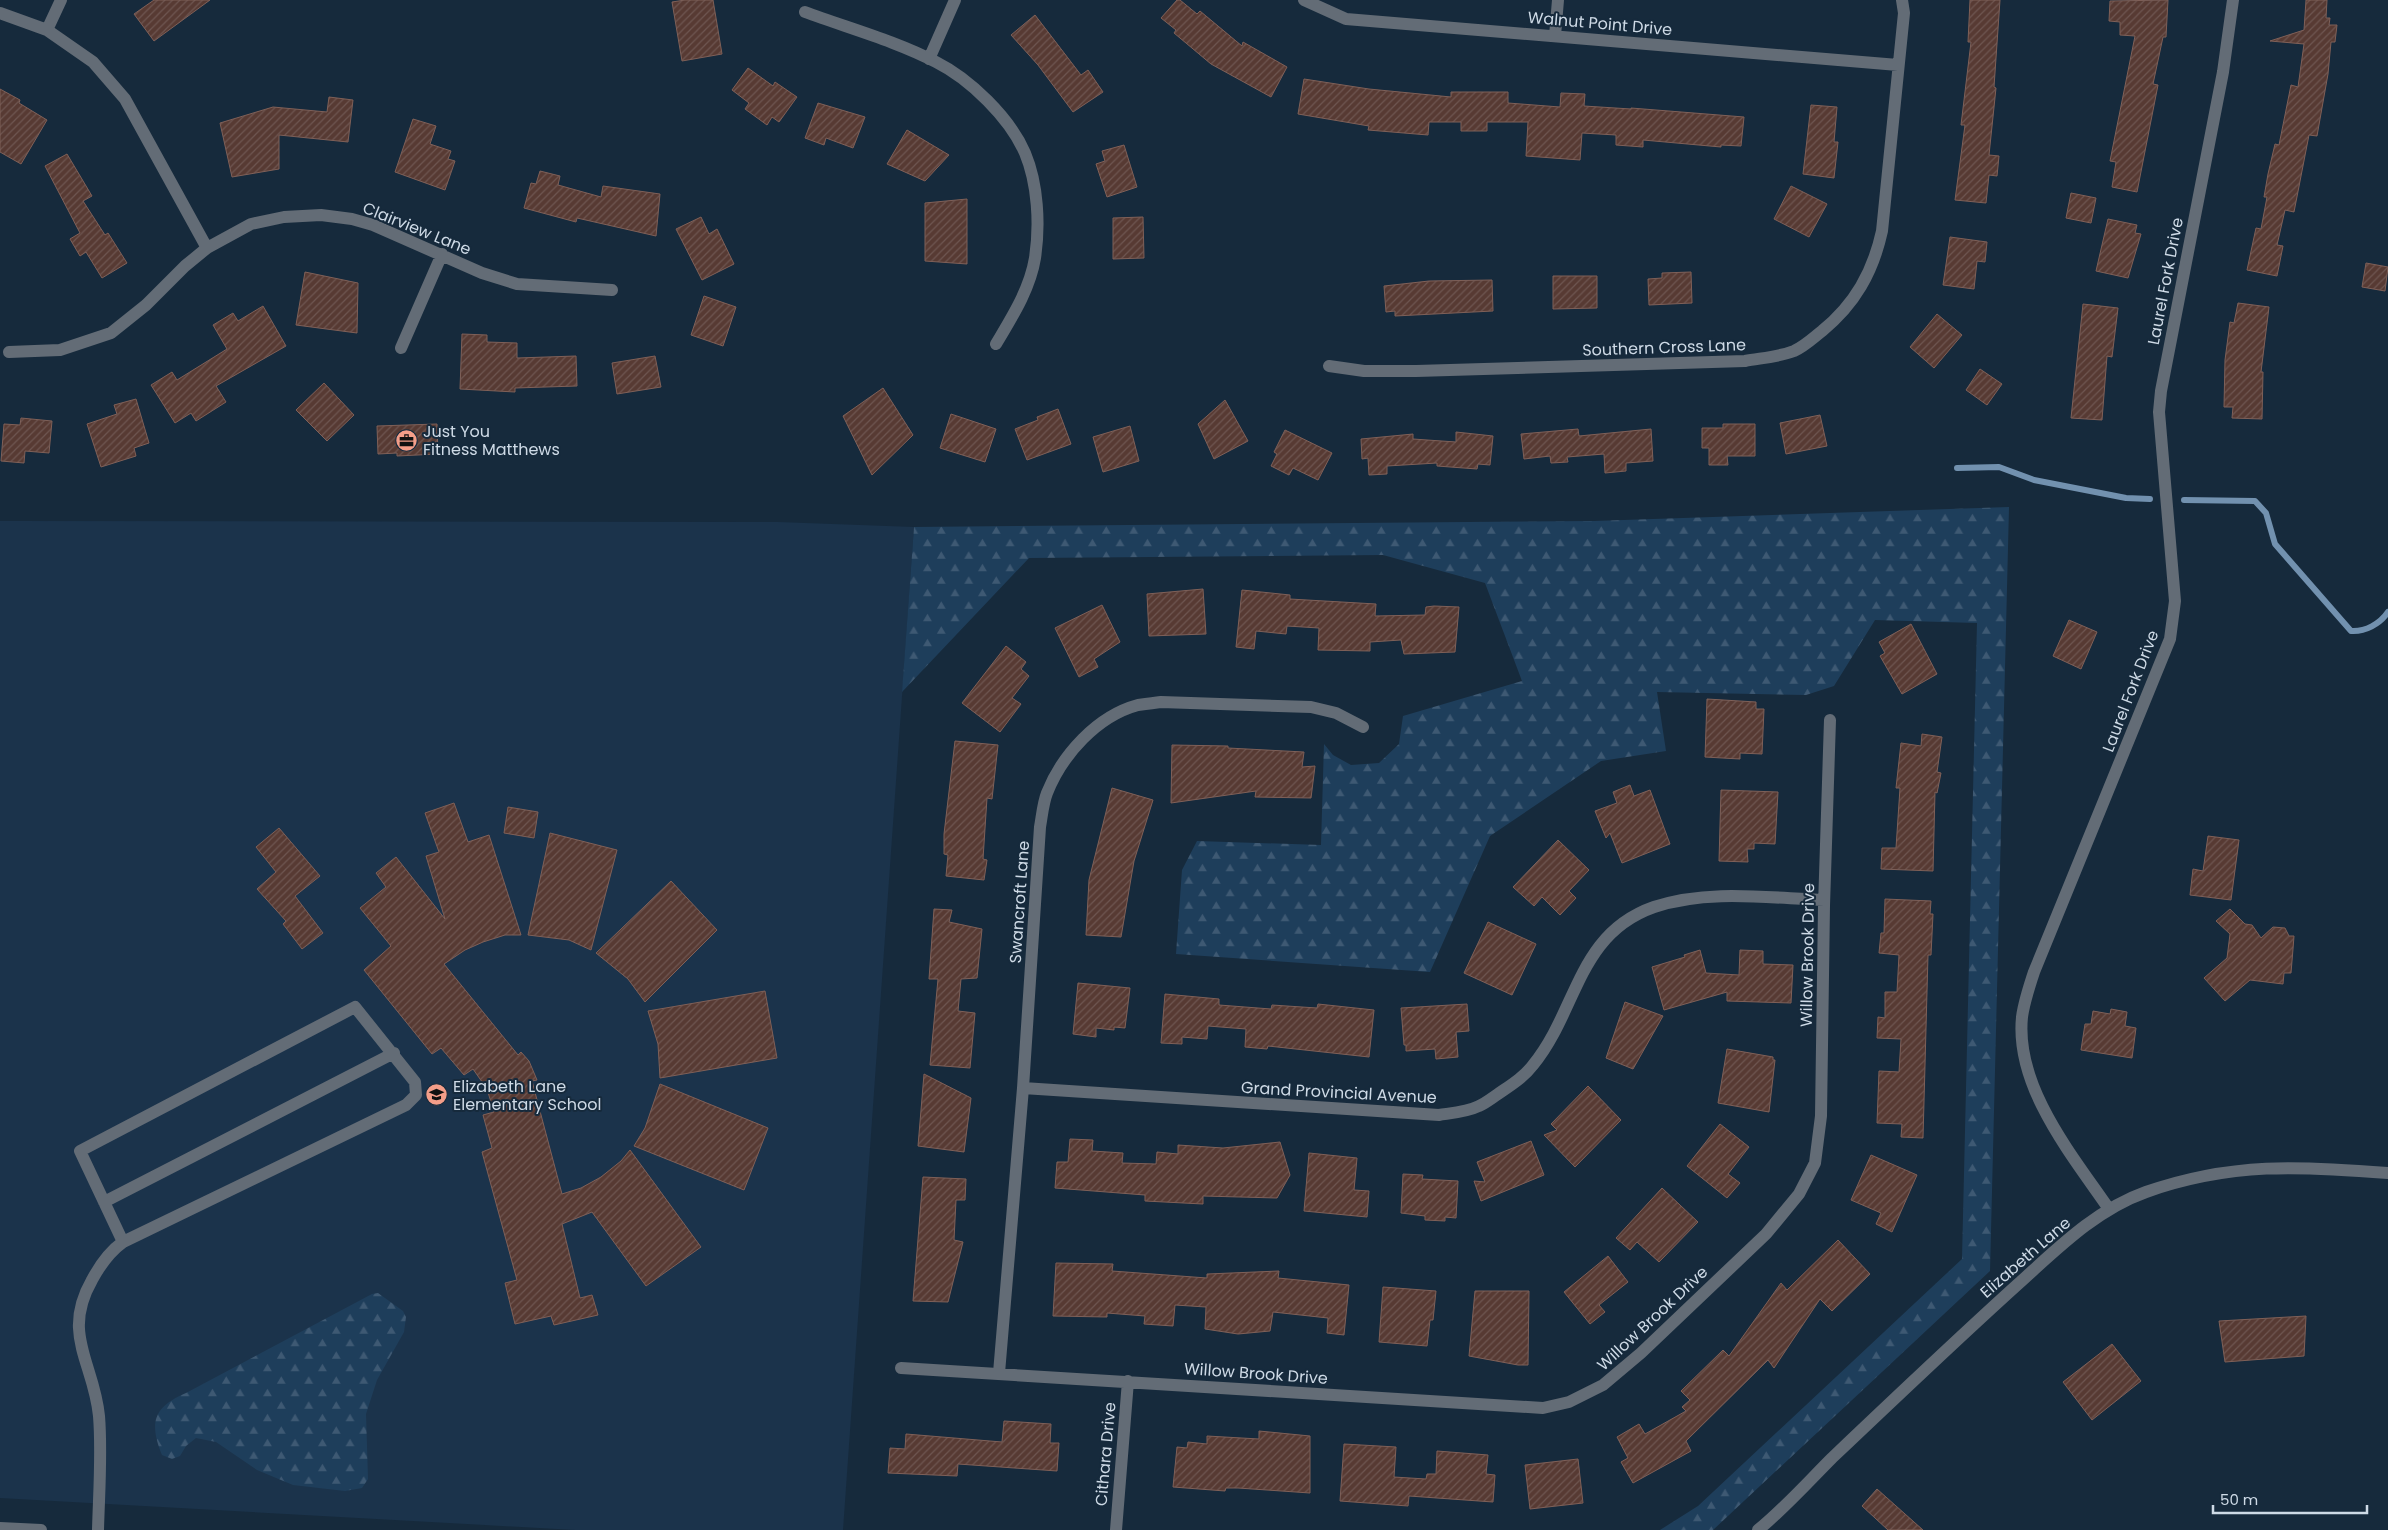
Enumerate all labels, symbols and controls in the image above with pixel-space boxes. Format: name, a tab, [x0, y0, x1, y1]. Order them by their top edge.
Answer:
street label: Walnut Point Drive	[1527, 6, 1673, 41]
street label: Clairview Lane	[359, 196, 475, 261]
street label: Laurel Fork Drive	[2142, 216, 2189, 347]
street label: Southern Cross Lane	[1582, 333, 1746, 362]
place label: Just You Fitness Matthews	[423, 420, 560, 461]
office icon: Just You Fitness Matthews	[395, 428, 419, 452]
street label: Laurel Fork Drive	[2097, 627, 2164, 756]
street label: Swancroft Lane	[1004, 840, 1035, 964]
street label: Willow Brook Drive	[1795, 883, 1820, 1027]
place label: Elizabeth Lane Elementary School	[453, 1075, 601, 1116]
street label: Grand Provincial Avenue	[1241, 1076, 1437, 1109]
school or university icon: Elizabeth Lane Elementary School	[425, 1083, 449, 1107]
street label: Elizabeth Lane	[1975, 1212, 2076, 1303]
street label: Willow Brook Drive	[1592, 1261, 1713, 1376]
street label: Willow Brook Drive	[1183, 1357, 1329, 1390]
street label: Cithara Drive	[1089, 1401, 1122, 1507]
scale bar	[2213, 1482, 2367, 1514]
text: 50 m	[2220, 1489, 2258, 1510]

